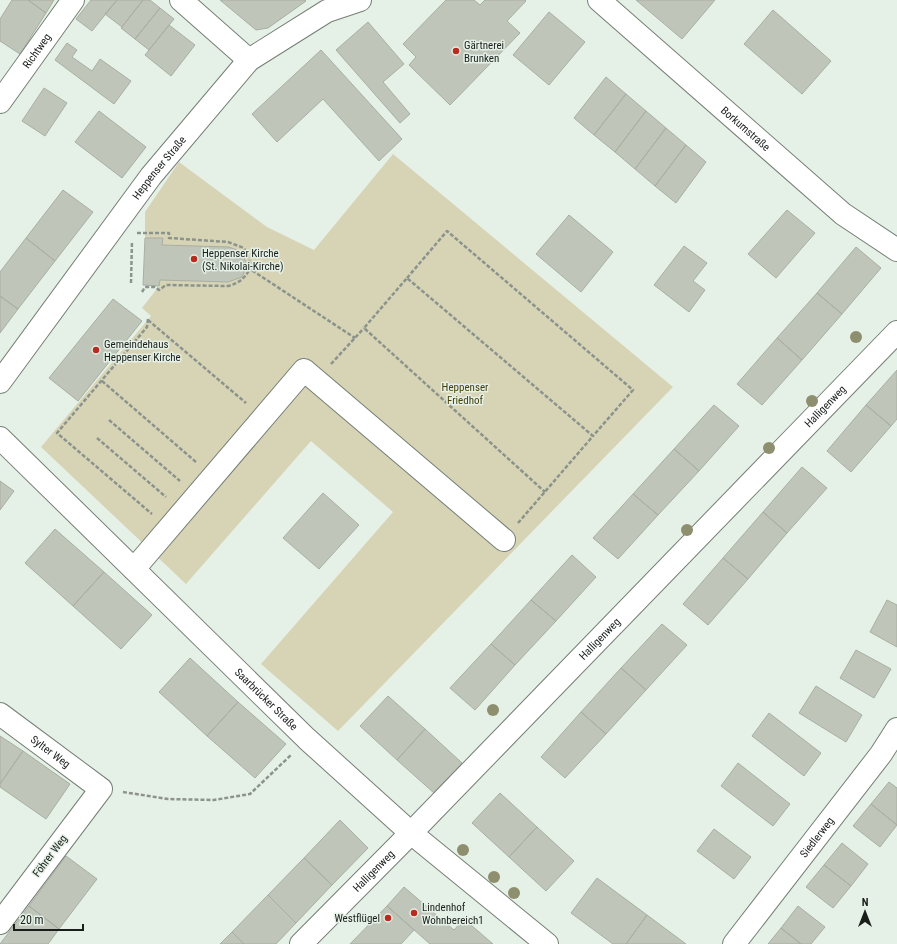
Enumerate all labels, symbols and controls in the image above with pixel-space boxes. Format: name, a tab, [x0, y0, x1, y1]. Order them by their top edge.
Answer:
street label: Richtweg	[20, 31, 54, 71]
place label: Gärtnerei Brunken	[464, 39, 504, 65]
marker: Gärtnerei Brunken	[451, 46, 461, 56]
street label: Borkumstraße	[718, 104, 773, 154]
street label: Heppenser Straße	[130, 133, 189, 202]
place label: Heppenser Kirche (St. Nikolai-Kirche)	[202, 247, 284, 273]
marker: Heppenser Kirche (St. Nikolai-Kirche)	[189, 254, 199, 264]
place label: Gemeindehaus Heppenser Kirche	[104, 338, 181, 364]
marker: Gemeindehaus Heppenser Kirche	[91, 345, 101, 355]
park label: Heppenser Friedhof	[442, 381, 489, 407]
street label: Halligenweg	[802, 382, 848, 430]
street label: Halligenweg	[576, 615, 623, 662]
street label: Saarbrücker Straße	[232, 665, 301, 733]
street label: Sylter Weg	[28, 733, 73, 770]
street label: Siedlerweg	[797, 814, 836, 860]
street label: Föhrer Weg	[30, 832, 70, 880]
street label: Halligenweg	[350, 847, 397, 894]
north arrow	[845, 892, 885, 932]
text: N	[862, 896, 869, 909]
place label: Lindenhof Wohnbereich1	[422, 901, 484, 927]
scale bar	[14, 906, 83, 932]
marker: Lindenhof Wohnbereich1	[409, 908, 419, 918]
place label: Westflügel	[334, 912, 380, 925]
text: 20 m	[20, 913, 44, 927]
marker: Westflügel	[383, 913, 393, 923]

